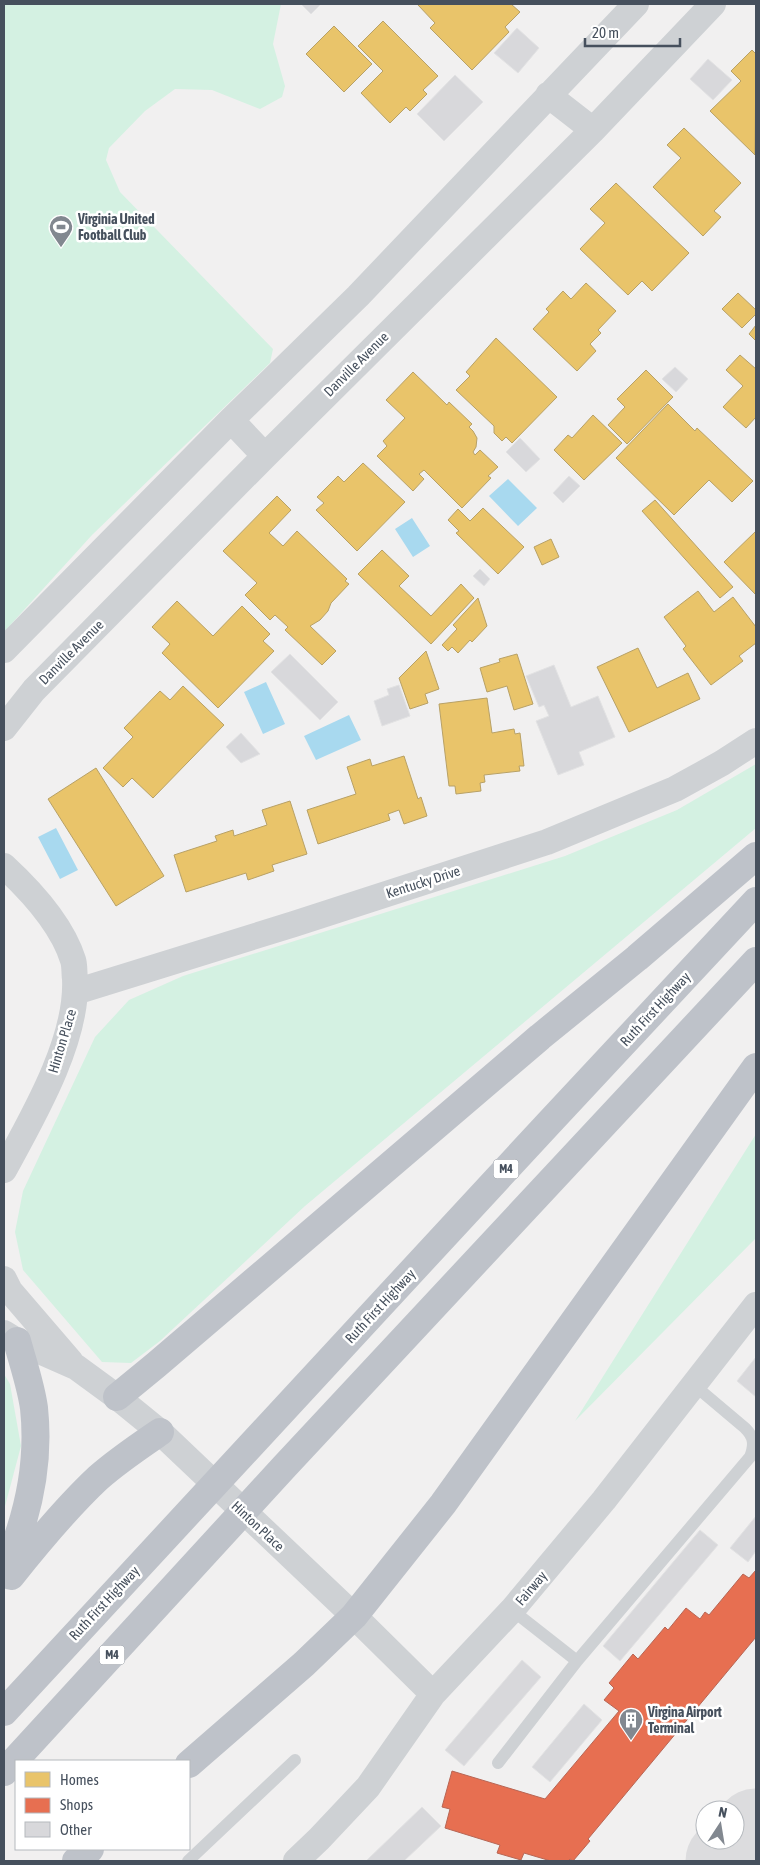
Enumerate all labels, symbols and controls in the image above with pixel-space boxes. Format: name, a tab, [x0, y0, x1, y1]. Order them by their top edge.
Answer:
scale bar	[585, 15, 680, 47]
text: 20 m	[592, 24, 619, 41]
place label: Virginia United Football Club	[77, 211, 155, 243]
sports icon: Virginia United Football Club	[48, 214, 74, 248]
street label: Danville Avenue	[320, 328, 392, 400]
street label: Danville Avenue	[35, 616, 107, 688]
street label: Kentucky Drive	[384, 863, 462, 901]
street label: Ruth First Highway	[617, 969, 693, 1049]
street label: Hinton Place	[45, 1007, 79, 1075]
road number: M4	[494, 1160, 518, 1178]
street label: Ruth First Highway	[342, 1266, 418, 1346]
street label: Hinton Place	[228, 1498, 288, 1554]
street label: Ruth First Highway	[66, 1563, 142, 1643]
street label: Fairway	[512, 1567, 550, 1608]
road number: M4	[100, 1646, 124, 1664]
place label: Virgina Airport Terminal	[647, 1704, 722, 1736]
building icon: Virgina Airport Terminal	[618, 1707, 644, 1741]
legend	[15, 1760, 190, 1850]
text: Homes	[60, 1771, 99, 1788]
text: Shops	[60, 1796, 93, 1813]
north arrow	[695, 1800, 745, 1850]
text: N	[717, 1804, 728, 1821]
text: Other	[60, 1821, 92, 1838]

